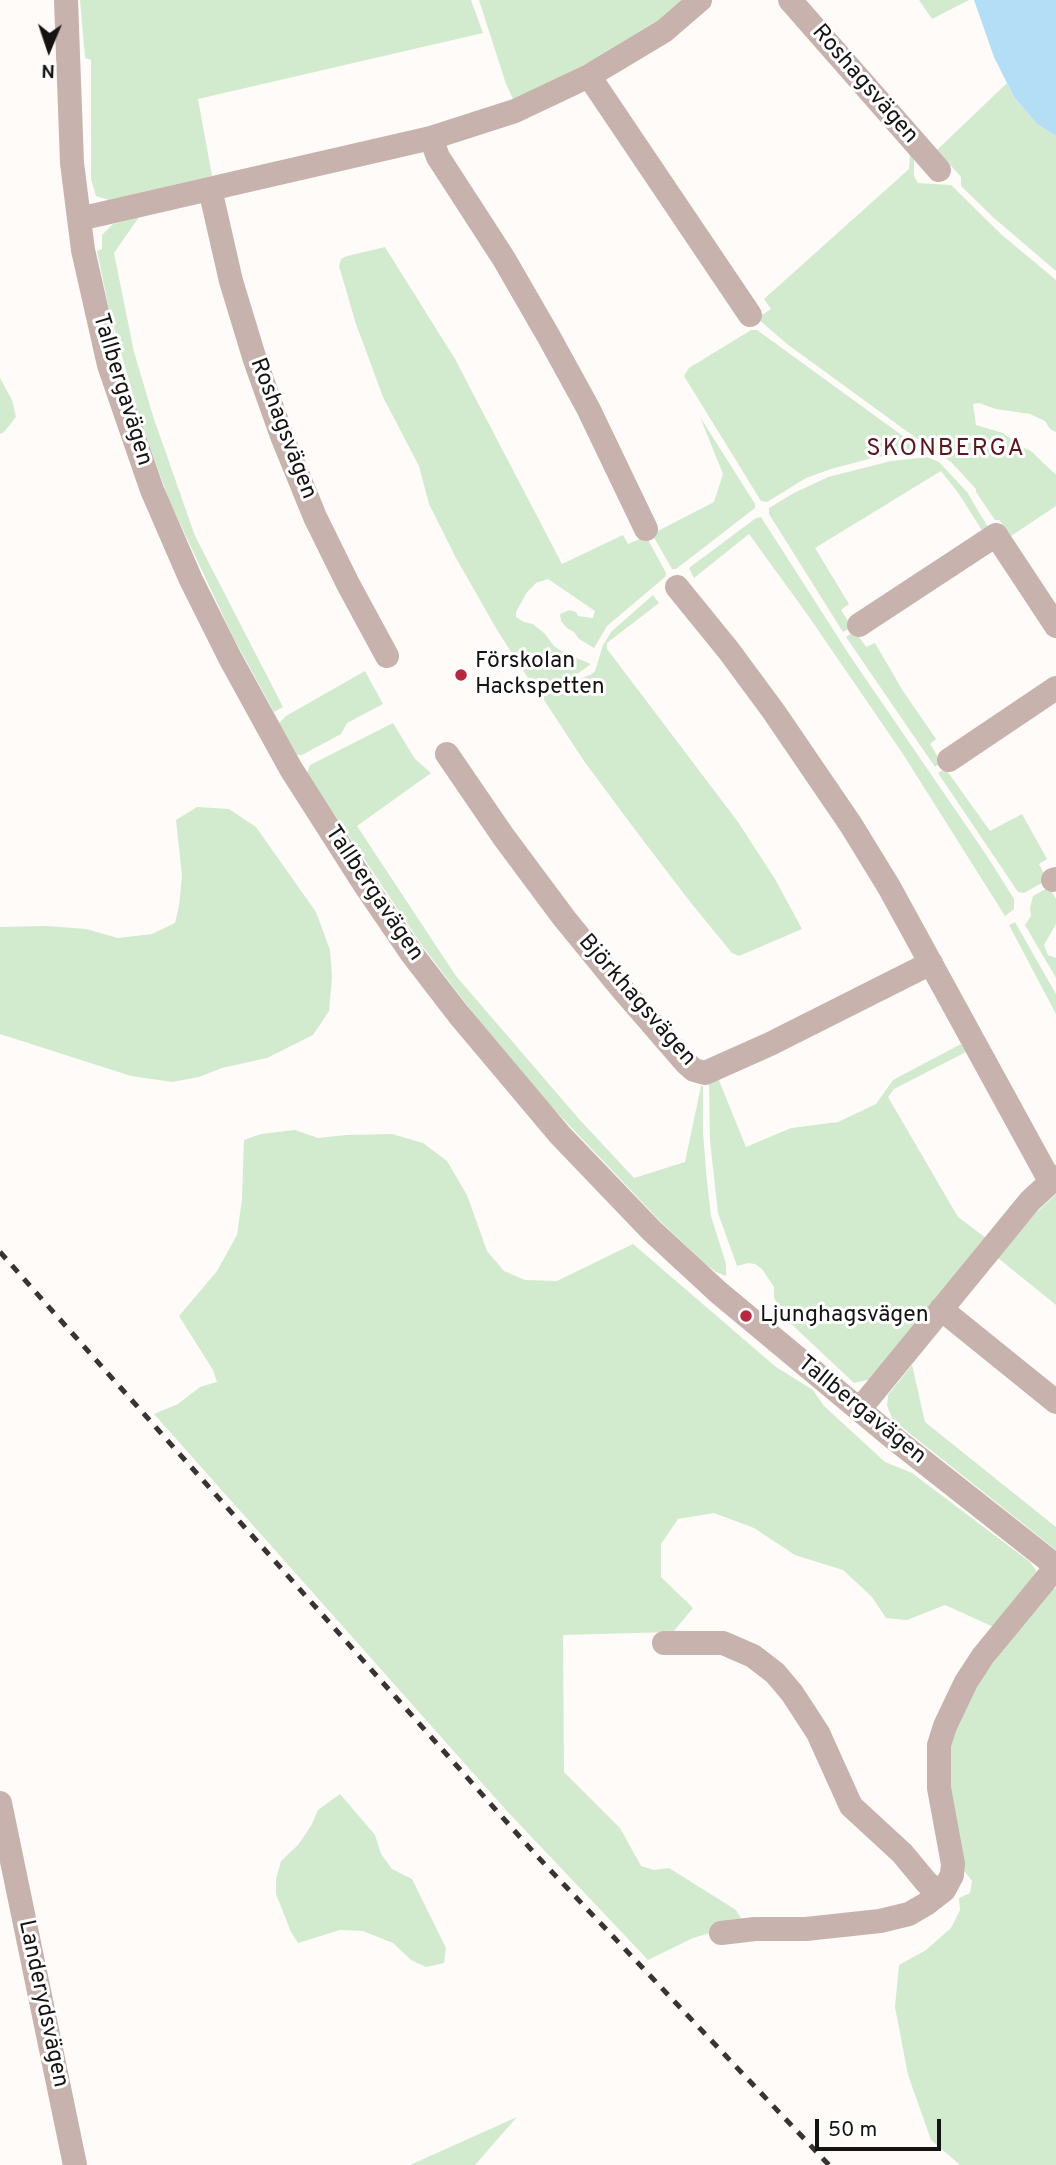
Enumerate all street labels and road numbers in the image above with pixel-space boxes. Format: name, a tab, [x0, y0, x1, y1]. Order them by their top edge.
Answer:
street label: Roshagsvägen	[805, 20, 923, 150]
street label: Tallbergavägen	[85, 311, 157, 469]
street label: Roshagsvägen	[242, 355, 322, 503]
street label: Tallbergavägen	[318, 821, 428, 967]
street label: Björkhagsvägen	[571, 929, 701, 1073]
street label: Tallbergavägen	[791, 1351, 931, 1471]
street label: Landerydsvägen	[11, 1918, 73, 2090]

